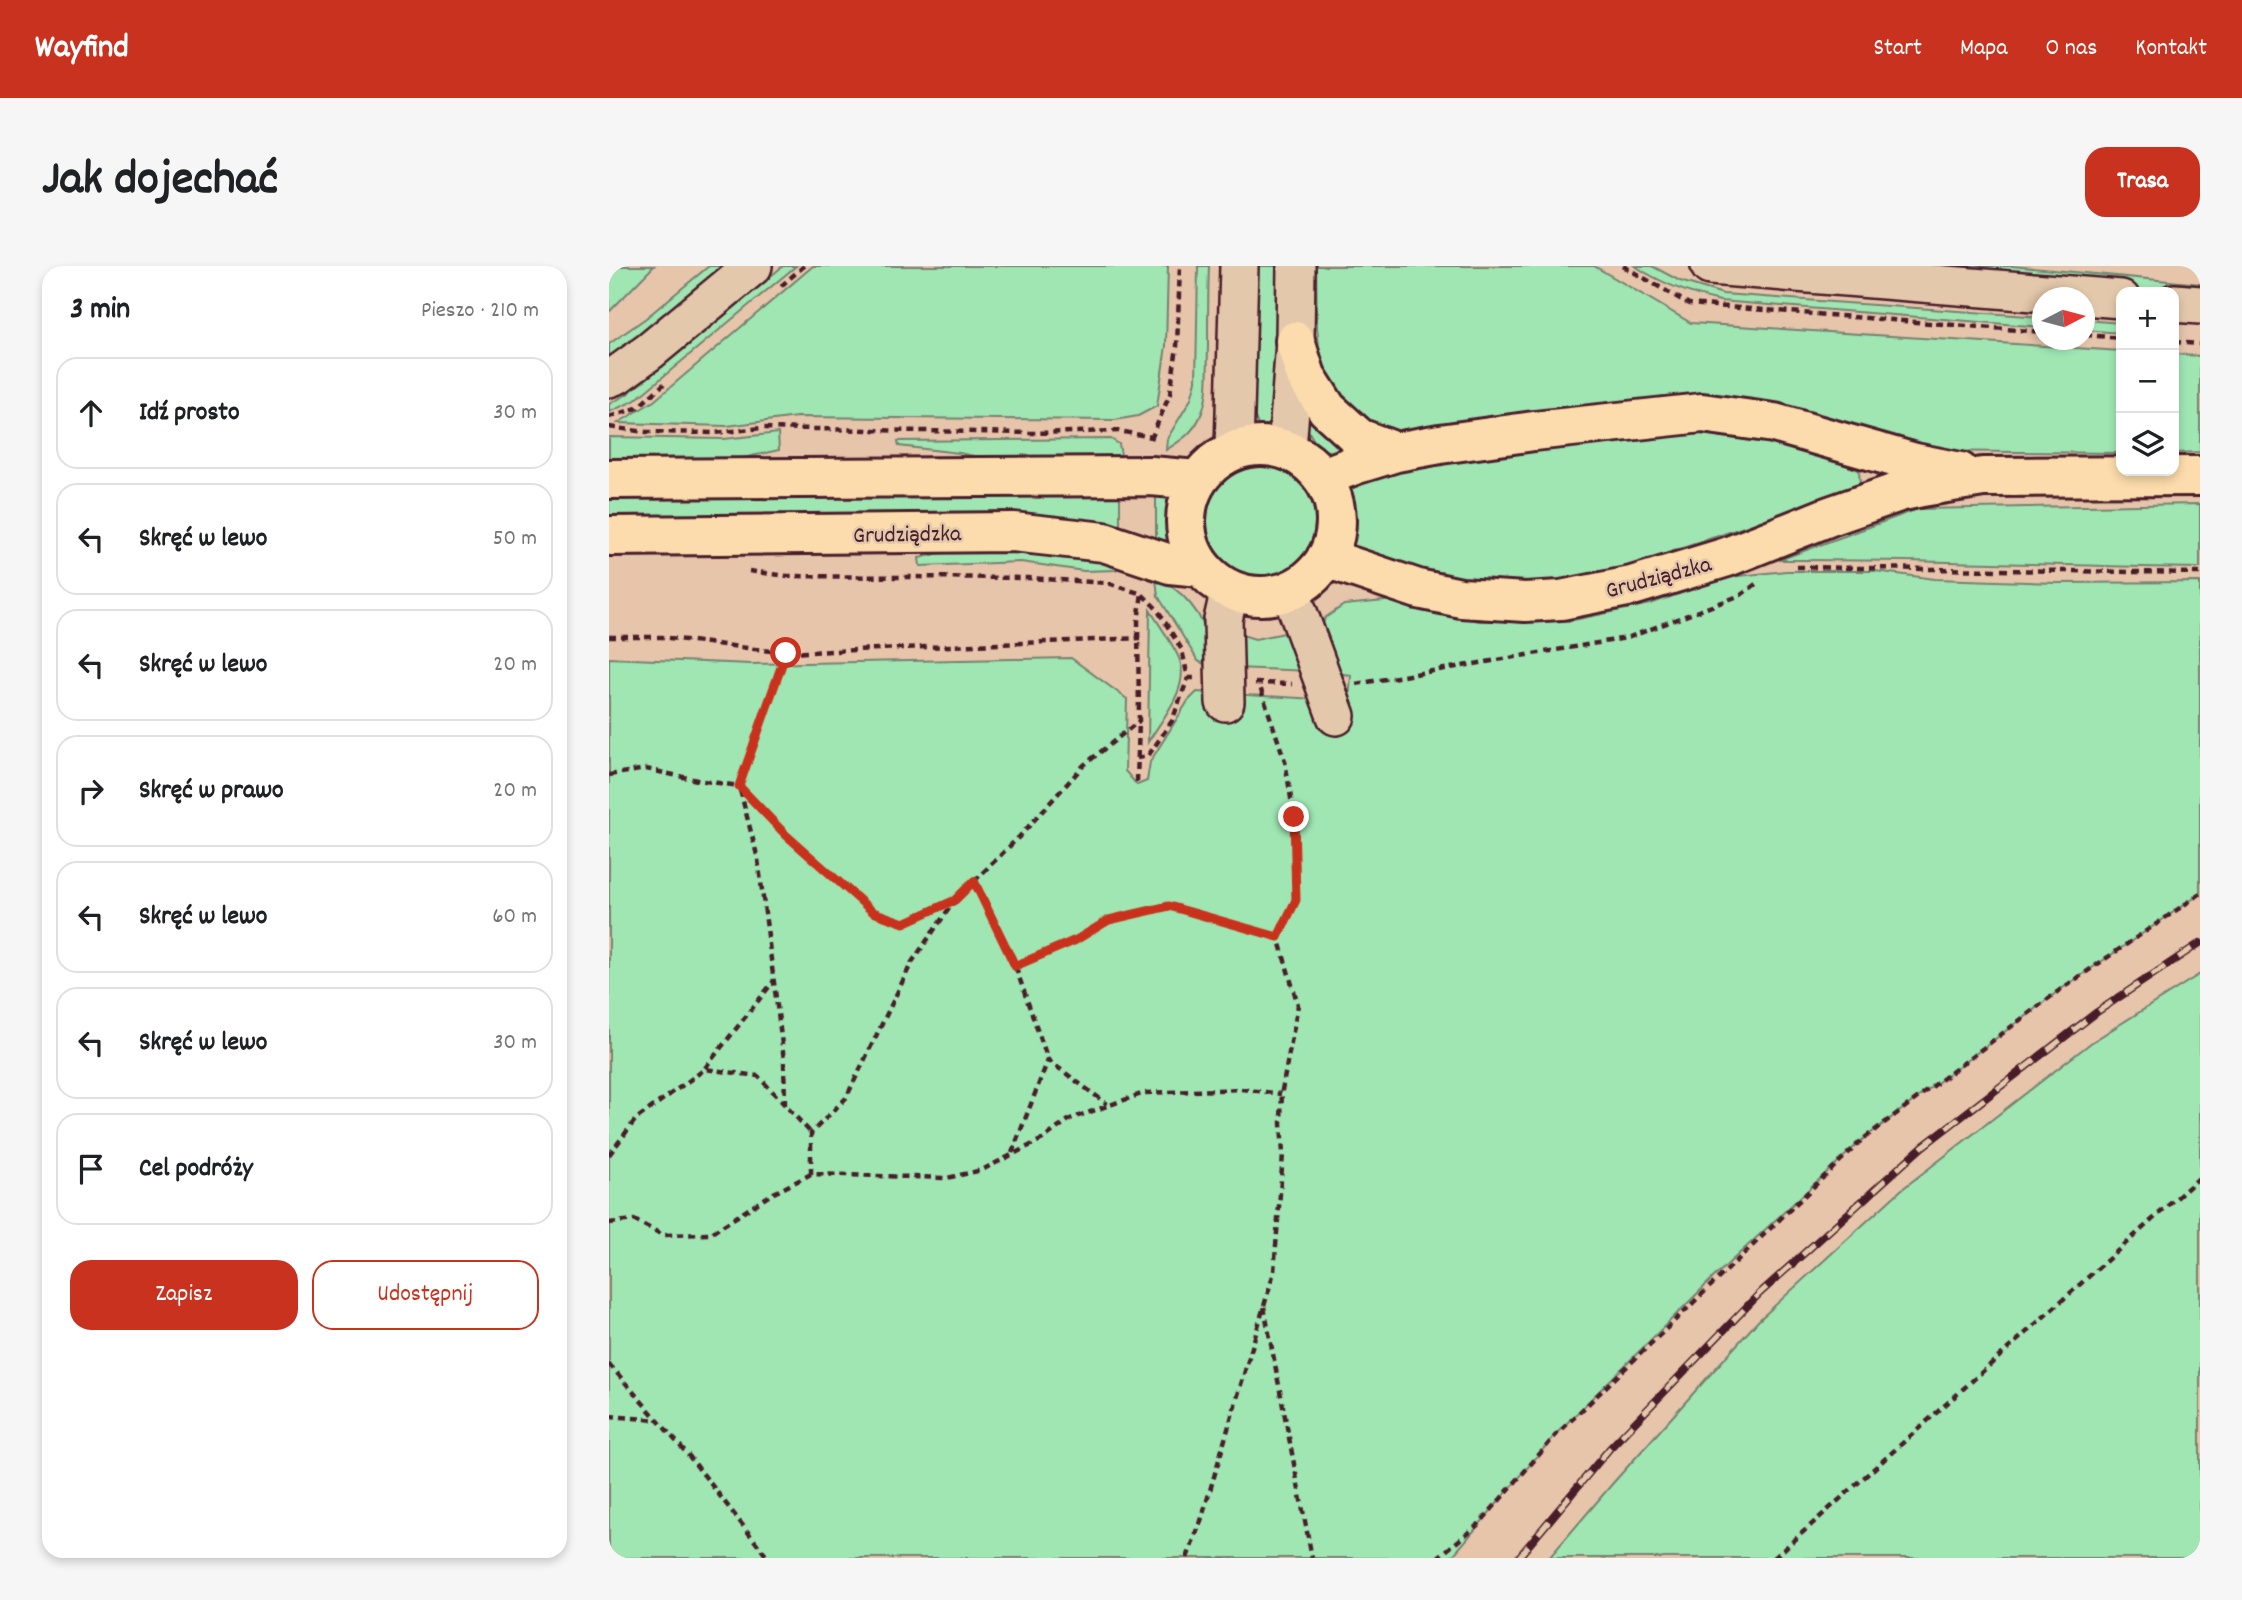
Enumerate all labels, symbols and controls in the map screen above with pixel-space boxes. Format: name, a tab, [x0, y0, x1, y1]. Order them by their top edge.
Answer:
text: Wayfind	[35, 26, 129, 73]
text: Start	[1873, 32, 1922, 66]
text: Mapa	[1960, 32, 2008, 66]
text: O nas	[2046, 32, 2097, 66]
text: Kontakt	[2135, 32, 2207, 66]
text: Jak dojechać	[42, 147, 278, 217]
button: Trasa	[2085, 147, 2200, 217]
north arrow	[2032, 287, 2095, 350]
map controls	[2116, 287, 2179, 476]
button: +	[2116, 287, 2179, 350]
text: 3 min	[70, 290, 130, 333]
text: Pieszo · 210 m	[421, 295, 539, 328]
button: −	[2116, 350, 2179, 413]
icon: ahead	[72, 394, 110, 432]
text: Idź prosto	[139, 395, 240, 432]
text: 30 m	[493, 397, 537, 430]
button: layers	[2116, 413, 2179, 476]
street label: Grudziądzka	[853, 518, 962, 554]
icon: left	[72, 520, 110, 558]
text: Skręć w lewo	[139, 521, 267, 558]
text: 50 m	[493, 523, 537, 556]
street label: Grudziądzka	[1602, 548, 1716, 609]
route start	[770, 637, 801, 668]
icon: left	[72, 646, 110, 684]
text: Skręć w lewo	[139, 647, 267, 684]
text: 20 m	[493, 649, 537, 682]
icon: right	[72, 772, 110, 810]
text: Skręć w prawo	[139, 773, 283, 810]
text: 20 m	[493, 775, 537, 808]
route end	[1278, 801, 1309, 832]
icon: left	[72, 898, 110, 936]
text: Skręć w lewo	[139, 899, 267, 936]
text: 60 m	[492, 901, 537, 934]
icon: left	[72, 1024, 110, 1062]
text: Skręć w lewo	[139, 1025, 267, 1062]
text: 30 m	[493, 1027, 537, 1060]
icon: arrive	[72, 1150, 110, 1188]
text: Cel podróży	[139, 1151, 253, 1188]
button: Zapisz	[70, 1260, 298, 1330]
button: Udostępnij	[312, 1260, 539, 1330]

